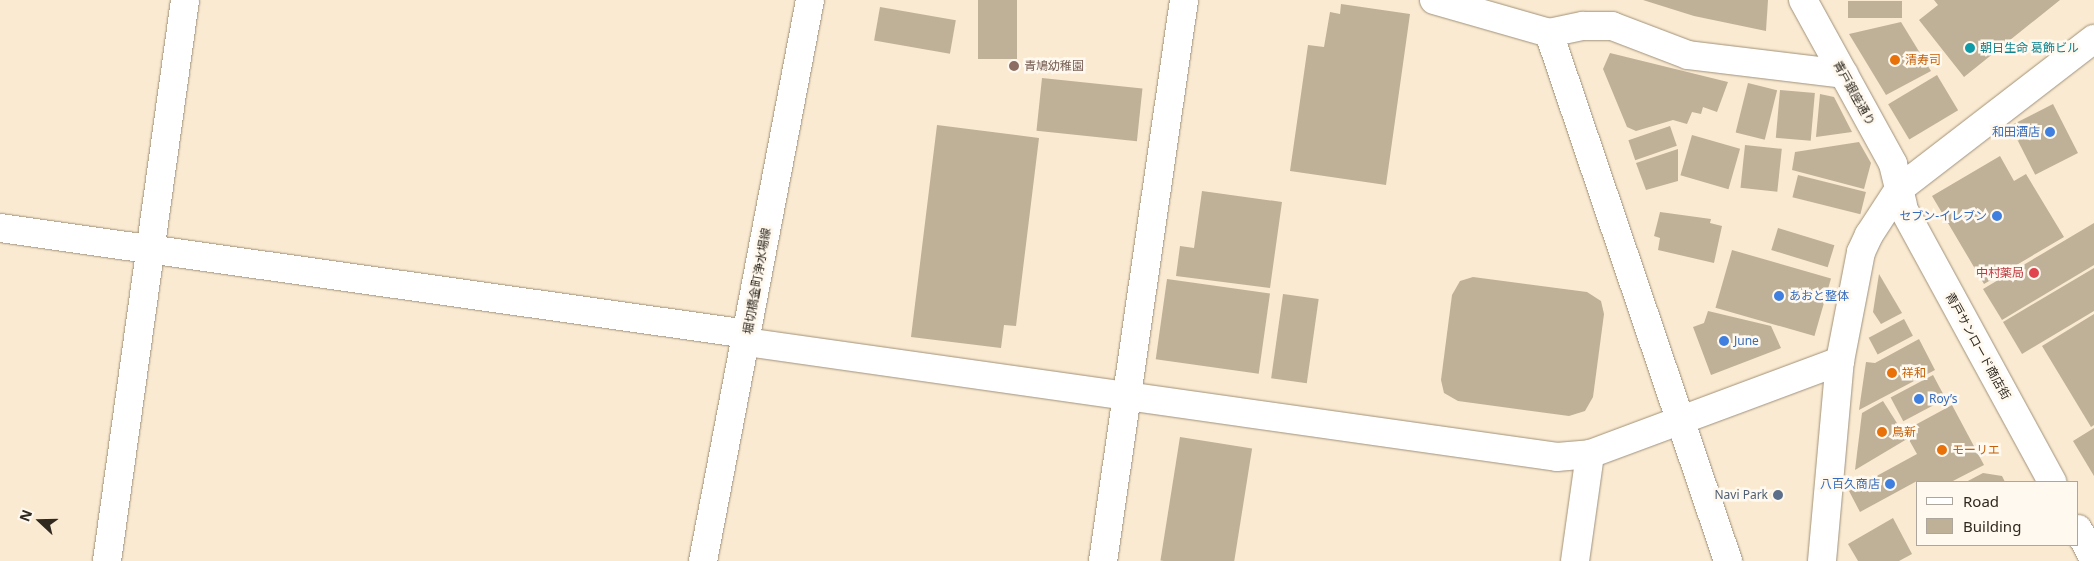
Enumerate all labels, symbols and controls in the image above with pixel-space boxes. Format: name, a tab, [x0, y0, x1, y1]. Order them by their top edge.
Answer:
place label: 朝日生命 葛飾ビル	[1980, 41, 2079, 55]
marker: 朝日生命 葛飾ビル	[1964, 42, 1976, 54]
place label: 清寿司	[1905, 53, 1941, 67]
marker: 清寿司	[1889, 54, 1901, 66]
street label: 青戸銀座通り	[1830, 58, 1878, 128]
place label: 青鳩幼稚園	[1024, 59, 1084, 73]
marker: 青鳩幼稚園	[1008, 60, 1020, 72]
place label: 和田酒店	[1992, 125, 2040, 139]
marker: 和田酒店	[2044, 126, 2056, 138]
place label: セブン-イレブン	[1899, 209, 1987, 223]
marker: セブン-イレブン	[1991, 210, 2003, 222]
street label: 堀切橋金町浄水場線	[741, 227, 773, 335]
place label: 中村薬局	[1976, 266, 2024, 280]
marker: 中村薬局	[2028, 267, 2040, 279]
place label: あおと整体	[1789, 289, 1849, 303]
marker: あおと整体	[1773, 290, 1785, 302]
street label: 青戸サンロード商店街	[1943, 290, 2013, 402]
place label: June	[1734, 334, 1759, 348]
marker: June	[1718, 335, 1730, 347]
place label: 祥和	[1902, 366, 1926, 380]
marker: 祥和	[1886, 367, 1898, 379]
place label: Roy’s	[1929, 392, 1958, 406]
marker: Roy’s	[1913, 393, 1925, 405]
place label: 鳥新	[1892, 425, 1916, 439]
marker: 鳥新	[1876, 426, 1888, 438]
place label: モーリエ	[1952, 443, 2000, 457]
marker: モーリエ	[1936, 444, 1948, 456]
place label: 八百久商店	[1820, 477, 1880, 491]
marker: 八百久商店	[1884, 478, 1896, 490]
legend	[1916, 481, 2079, 546]
place label: Navi Park	[1714, 488, 1768, 502]
marker: Navi Park	[1772, 489, 1784, 501]
text: Road	[1963, 491, 1999, 511]
north arrow	[15, 496, 65, 546]
text: N	[15, 507, 36, 524]
text: Building	[1963, 516, 2021, 536]

